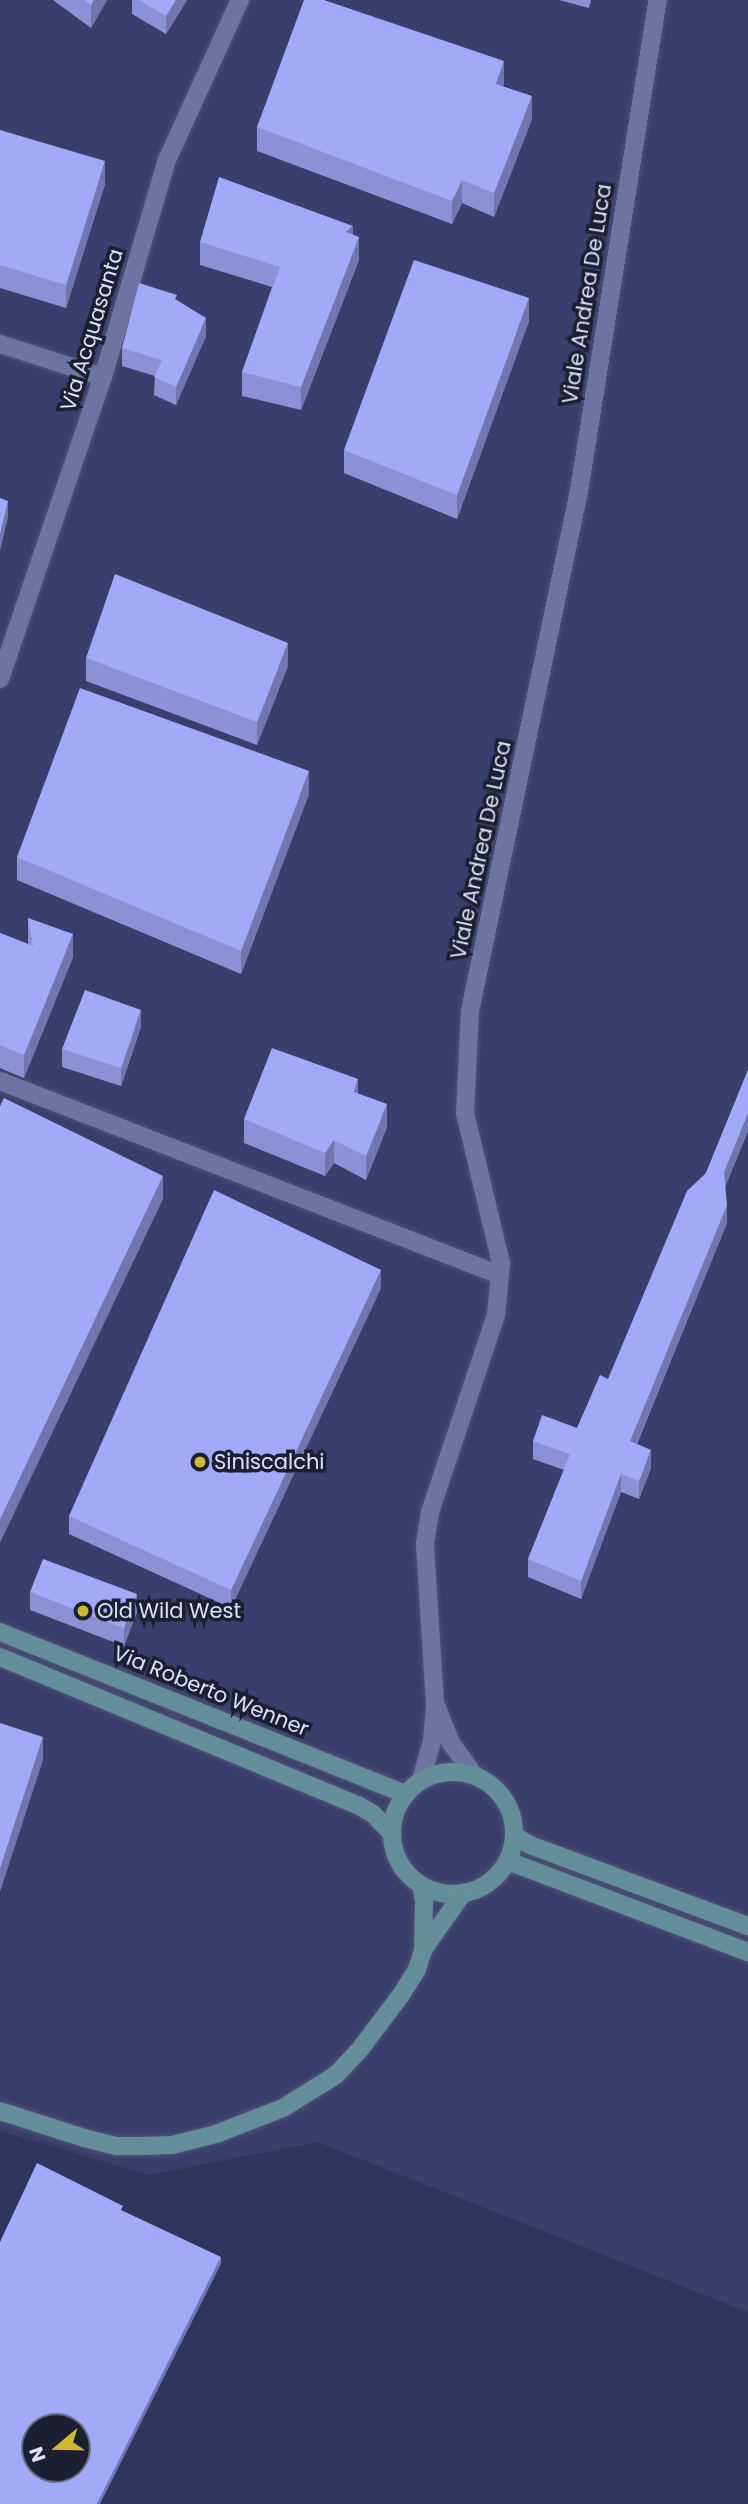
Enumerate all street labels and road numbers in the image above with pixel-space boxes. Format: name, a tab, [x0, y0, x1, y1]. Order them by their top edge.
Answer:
street label: Viale Andrea De Luca	[557, 182, 617, 406]
street label: Via Acquasanta	[55, 246, 129, 414]
street label: Viale Andrea De Luca	[446, 738, 516, 962]
street label: Via Roberto Wenner	[110, 1640, 312, 1742]

